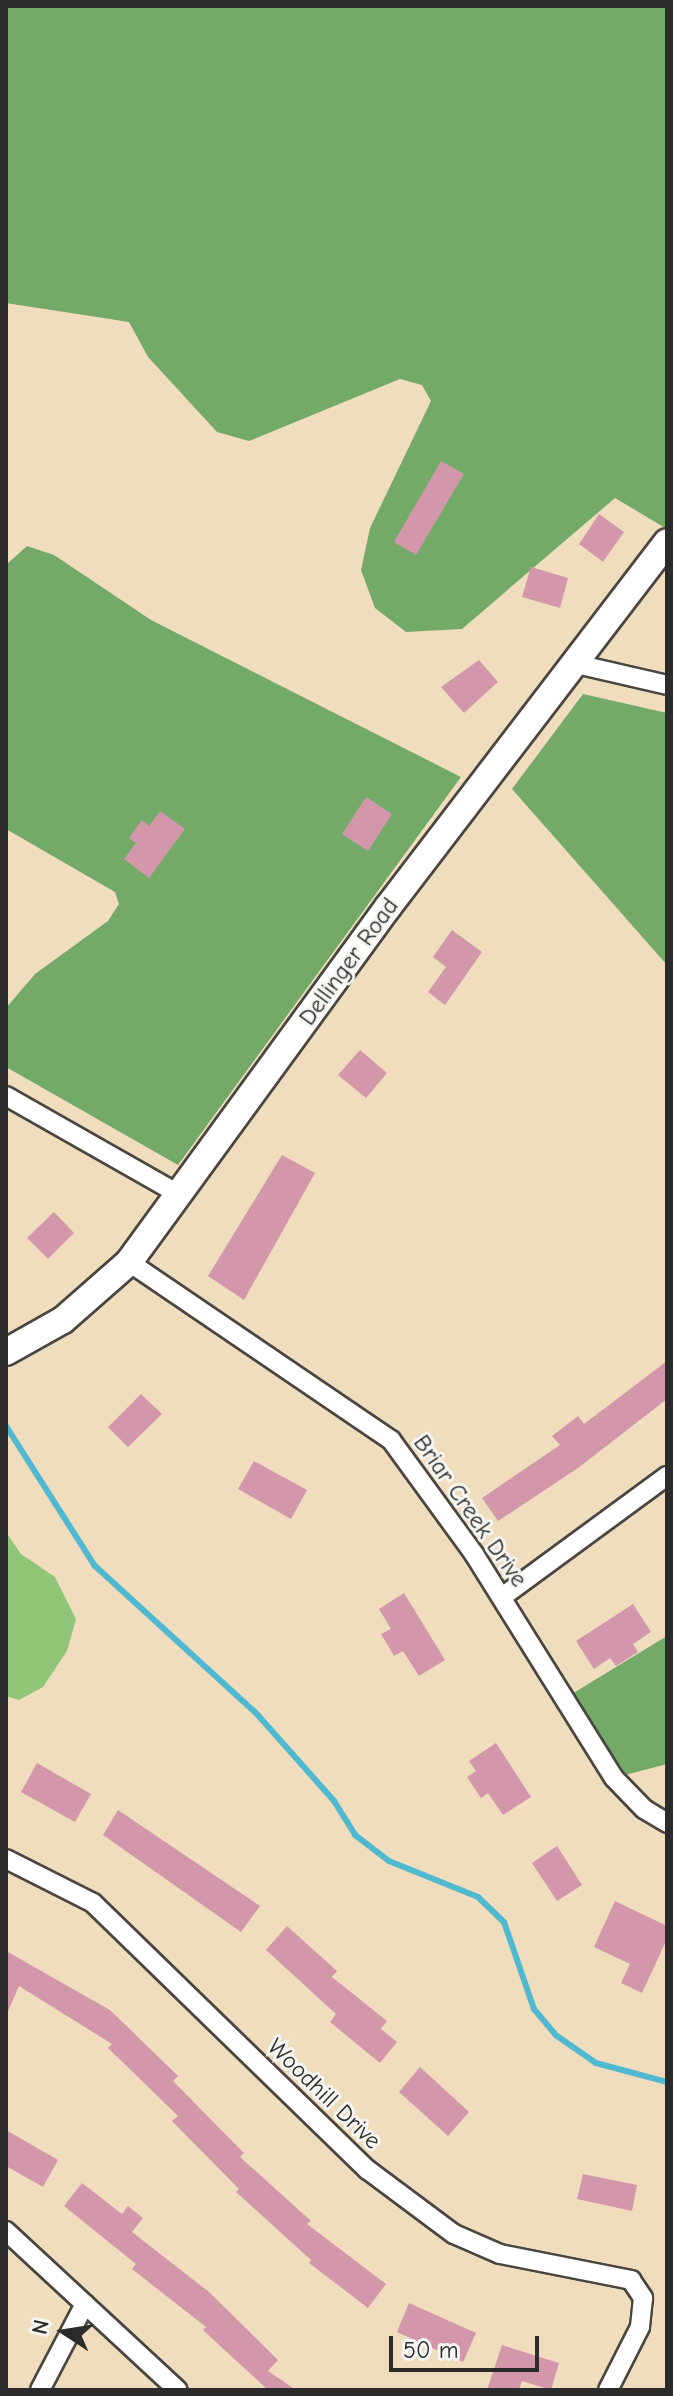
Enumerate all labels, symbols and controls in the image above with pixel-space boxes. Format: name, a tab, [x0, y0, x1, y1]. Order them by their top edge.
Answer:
street label: Dellinger Road	[293, 893, 405, 1031]
street label: Briar Creek Drive	[407, 1429, 533, 1593]
street label: Woodhill Drive	[261, 2033, 387, 2155]
north arrow	[24, 2292, 104, 2372]
text: N	[26, 2317, 55, 2337]
scale bar	[393, 2320, 543, 2370]
text: 50 m	[403, 2336, 459, 2364]

